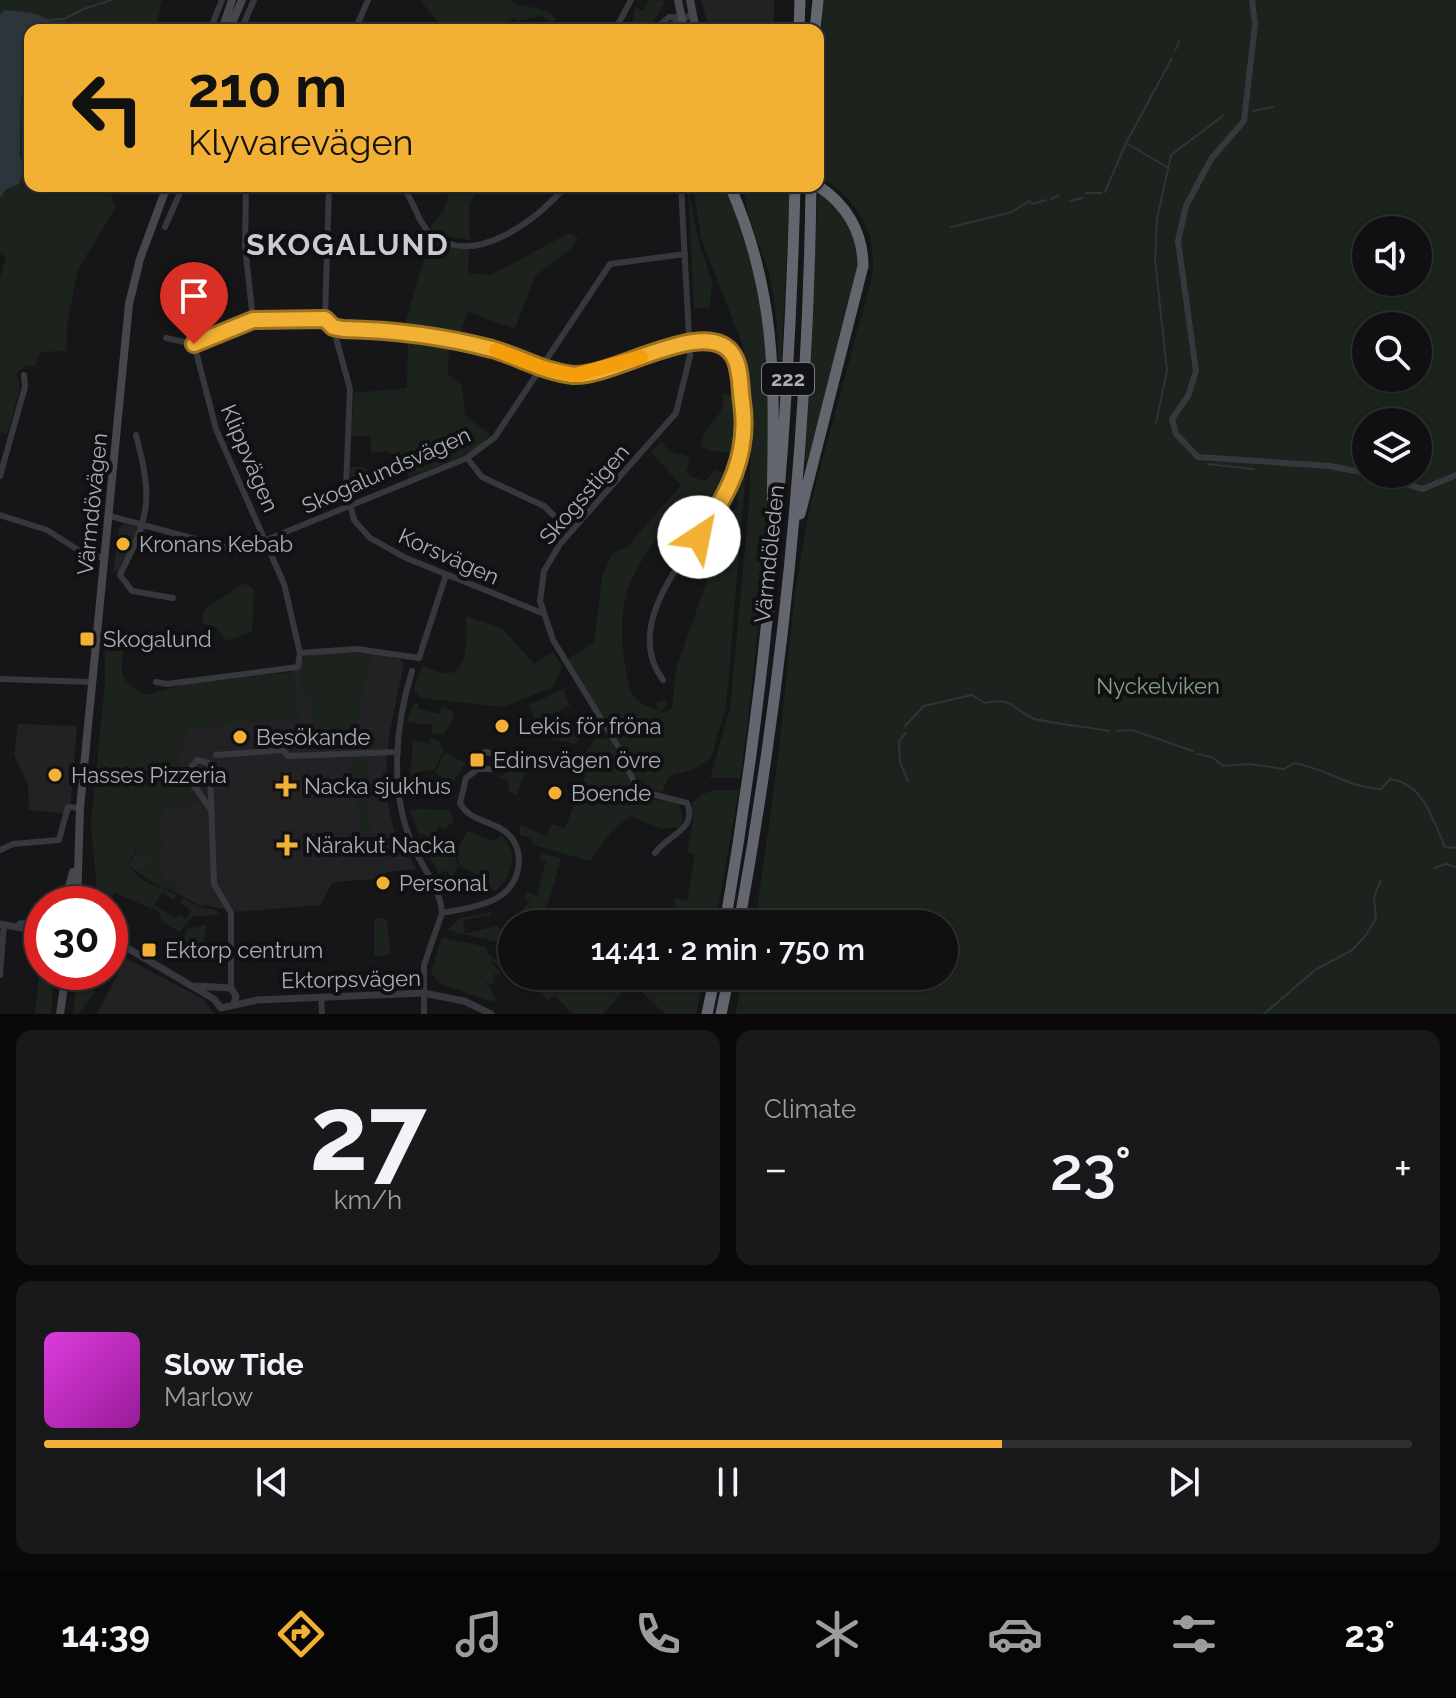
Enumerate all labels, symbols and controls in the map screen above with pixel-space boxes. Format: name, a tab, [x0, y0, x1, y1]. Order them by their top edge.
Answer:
text: 210 m	[188, 54, 347, 120]
icon: left	[56, 56, 160, 160]
text: Klyvarevägen	[188, 121, 414, 163]
map controls	[1352, 216, 1432, 488]
button: sound	[1352, 216, 1432, 296]
district label: SKOGALUND	[246, 227, 450, 262]
pin	[160, 262, 228, 344]
icon: arrive	[172, 274, 216, 318]
button: search	[1352, 312, 1432, 392]
road number: 222	[762, 363, 814, 395]
street label: Klippvägen	[216, 400, 284, 516]
button: layers	[1352, 408, 1432, 488]
street label: Skogalundsvägen	[298, 421, 474, 519]
street label: Värmdövägen	[72, 432, 112, 576]
street label: Skogsstigen	[534, 439, 634, 549]
street label: Värmdöleden	[749, 484, 789, 624]
position arrow	[657, 495, 741, 579]
street label: Korsvägen	[395, 522, 503, 590]
place label: Kronans Kebab	[139, 531, 293, 557]
marker: Kronans Kebab	[114, 535, 132, 553]
place label: Skogalund	[103, 626, 212, 652]
marker: Skogalund	[78, 630, 96, 648]
park label: Nyckelviken	[1096, 673, 1220, 699]
place label: Lekis för fröna	[518, 713, 662, 739]
marker: Lekis för fröna	[493, 717, 511, 735]
place label: Besökande	[256, 724, 370, 750]
marker: Besökande	[231, 728, 249, 746]
place label: Edinsvägen övre	[493, 747, 661, 773]
marker: Edinsvägen övre	[468, 751, 486, 769]
place label: Hasses Pizzeria	[71, 762, 227, 788]
marker: Hasses Pizzeria	[46, 766, 64, 784]
place label: Nacka sjukhus	[304, 773, 451, 799]
marker: Nacka sjukhus	[275, 775, 297, 797]
place label: Boende	[571, 780, 651, 806]
marker: Boende	[546, 784, 564, 802]
place label: Närakut Nacka	[305, 832, 456, 858]
marker: Närakut Nacka	[276, 834, 298, 856]
place label: Personal	[399, 870, 488, 896]
marker: Personal	[374, 874, 392, 892]
speed limit sign: 30	[24, 886, 128, 990]
text: 14:41 · 2 min · 750 m	[591, 932, 865, 967]
place label: Ektorp centrum	[165, 937, 323, 963]
marker: Ektorp centrum	[140, 941, 158, 959]
street label: Ektorpsvägen	[281, 965, 421, 993]
text: 27	[309, 1072, 427, 1194]
text: Climate	[764, 1094, 856, 1124]
text: 23°	[1050, 1134, 1131, 1204]
text: −	[764, 1143, 788, 1194]
text: +	[1394, 1143, 1412, 1194]
text: km/h	[334, 1185, 402, 1215]
text: Slow Tide	[164, 1347, 304, 1382]
text: Marlow	[164, 1382, 253, 1412]
icon: previous	[250, 1460, 294, 1504]
icon: pause	[706, 1460, 750, 1504]
icon: next	[1162, 1460, 1206, 1504]
icon: directions	[273, 1606, 329, 1662]
icon: music	[451, 1606, 507, 1662]
icon: phone	[630, 1606, 686, 1662]
icon: climate	[809, 1606, 865, 1662]
icon: car	[987, 1606, 1043, 1662]
icon: filters	[1166, 1606, 1222, 1662]
text: 14:39	[61, 1613, 150, 1655]
text: 23°	[1345, 1613, 1395, 1655]

